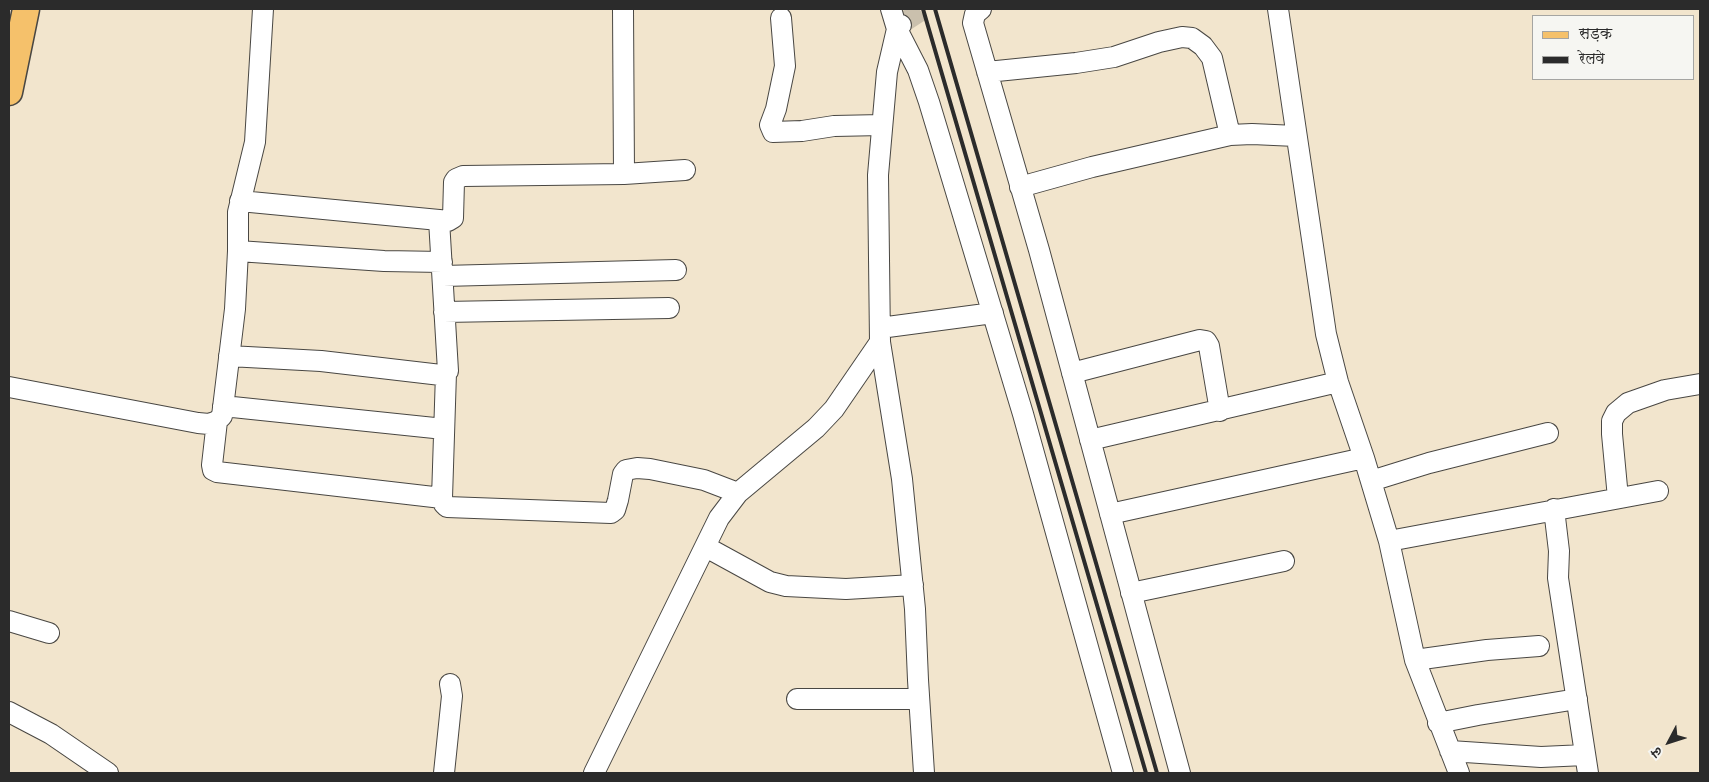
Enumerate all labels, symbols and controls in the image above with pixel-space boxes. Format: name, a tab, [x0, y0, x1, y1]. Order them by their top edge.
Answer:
legend	[1532, 15, 1694, 80]
text: सड़क	[1579, 24, 1612, 46]
text: रेलवे	[1579, 49, 1605, 71]
north arrow	[1644, 717, 1694, 767]
text: उ	[1647, 742, 1668, 761]

